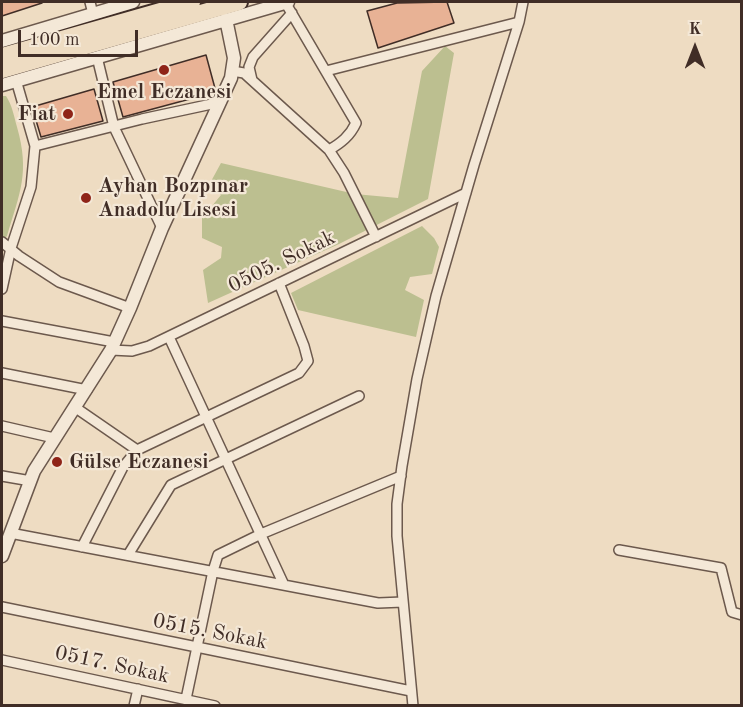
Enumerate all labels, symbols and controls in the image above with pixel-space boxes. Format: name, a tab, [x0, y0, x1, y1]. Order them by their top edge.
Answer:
scale bar	[21, 18, 141, 56]
north arrow	[665, 18, 725, 78]
text: K	[689, 22, 701, 38]
text: 100 m	[29, 31, 80, 49]
marker: Emel Eczanesi	[157, 63, 171, 77]
place label: Emel Eczanesi	[96, 79, 232, 105]
place label: Fiat	[17, 101, 56, 127]
marker: Fiat	[61, 107, 75, 121]
place label: Ayhan Bozpınar Anadolu Lisesi	[98, 173, 248, 223]
marker: Ayhan Bozpınar Anadolu Lisesi	[79, 191, 93, 205]
street label: 0505. Sokak	[224, 225, 340, 299]
place label: Gülse Eczanesi	[69, 449, 208, 475]
marker: Gülse Eczanesi	[50, 455, 64, 469]
street label: 0515. Sokak	[151, 609, 269, 655]
street label: 0517. Sokak	[53, 641, 171, 689]

